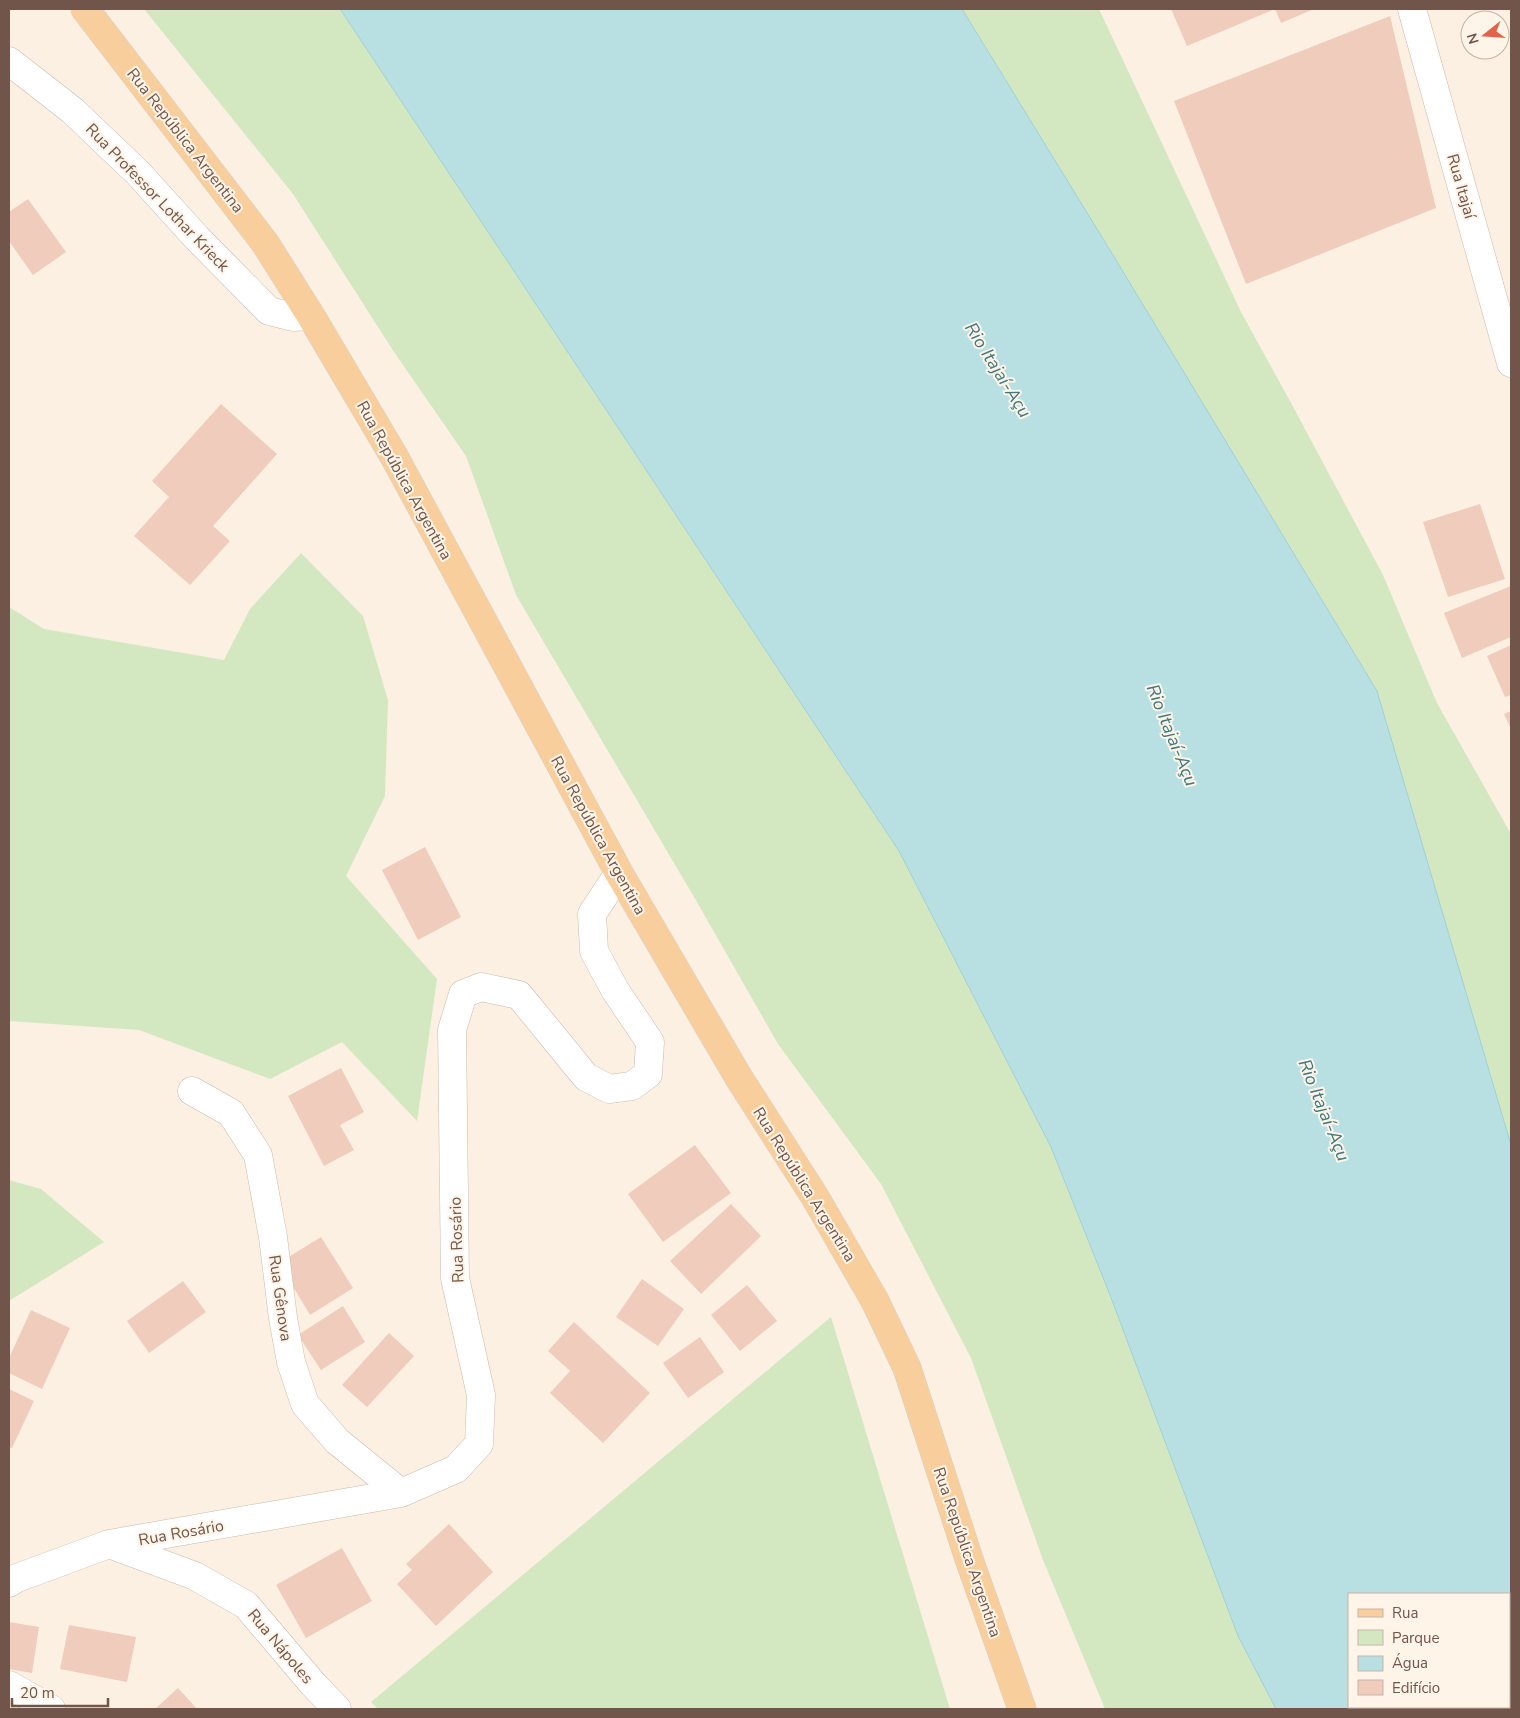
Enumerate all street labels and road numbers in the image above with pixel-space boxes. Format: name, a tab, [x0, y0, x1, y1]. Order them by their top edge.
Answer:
street label: Rua República Argentina	[122, 64, 249, 218]
street label: Rua Professor Lothar Krieck	[81, 119, 235, 277]
street label: Rua Itajaí	[1441, 151, 1481, 222]
street label: Rua República Argentina	[351, 397, 457, 564]
street label: Rua República Argentina	[545, 752, 651, 919]
street label: Rua República Argentina	[748, 1103, 861, 1266]
street label: Rua Rosário	[444, 1196, 469, 1283]
street label: Rua Gênova	[263, 1254, 297, 1343]
street label: Rua República Argentina	[928, 1464, 1007, 1640]
street label: Rua Rosário	[137, 1515, 226, 1551]
street label: Rua Nápoles	[242, 1604, 318, 1689]

